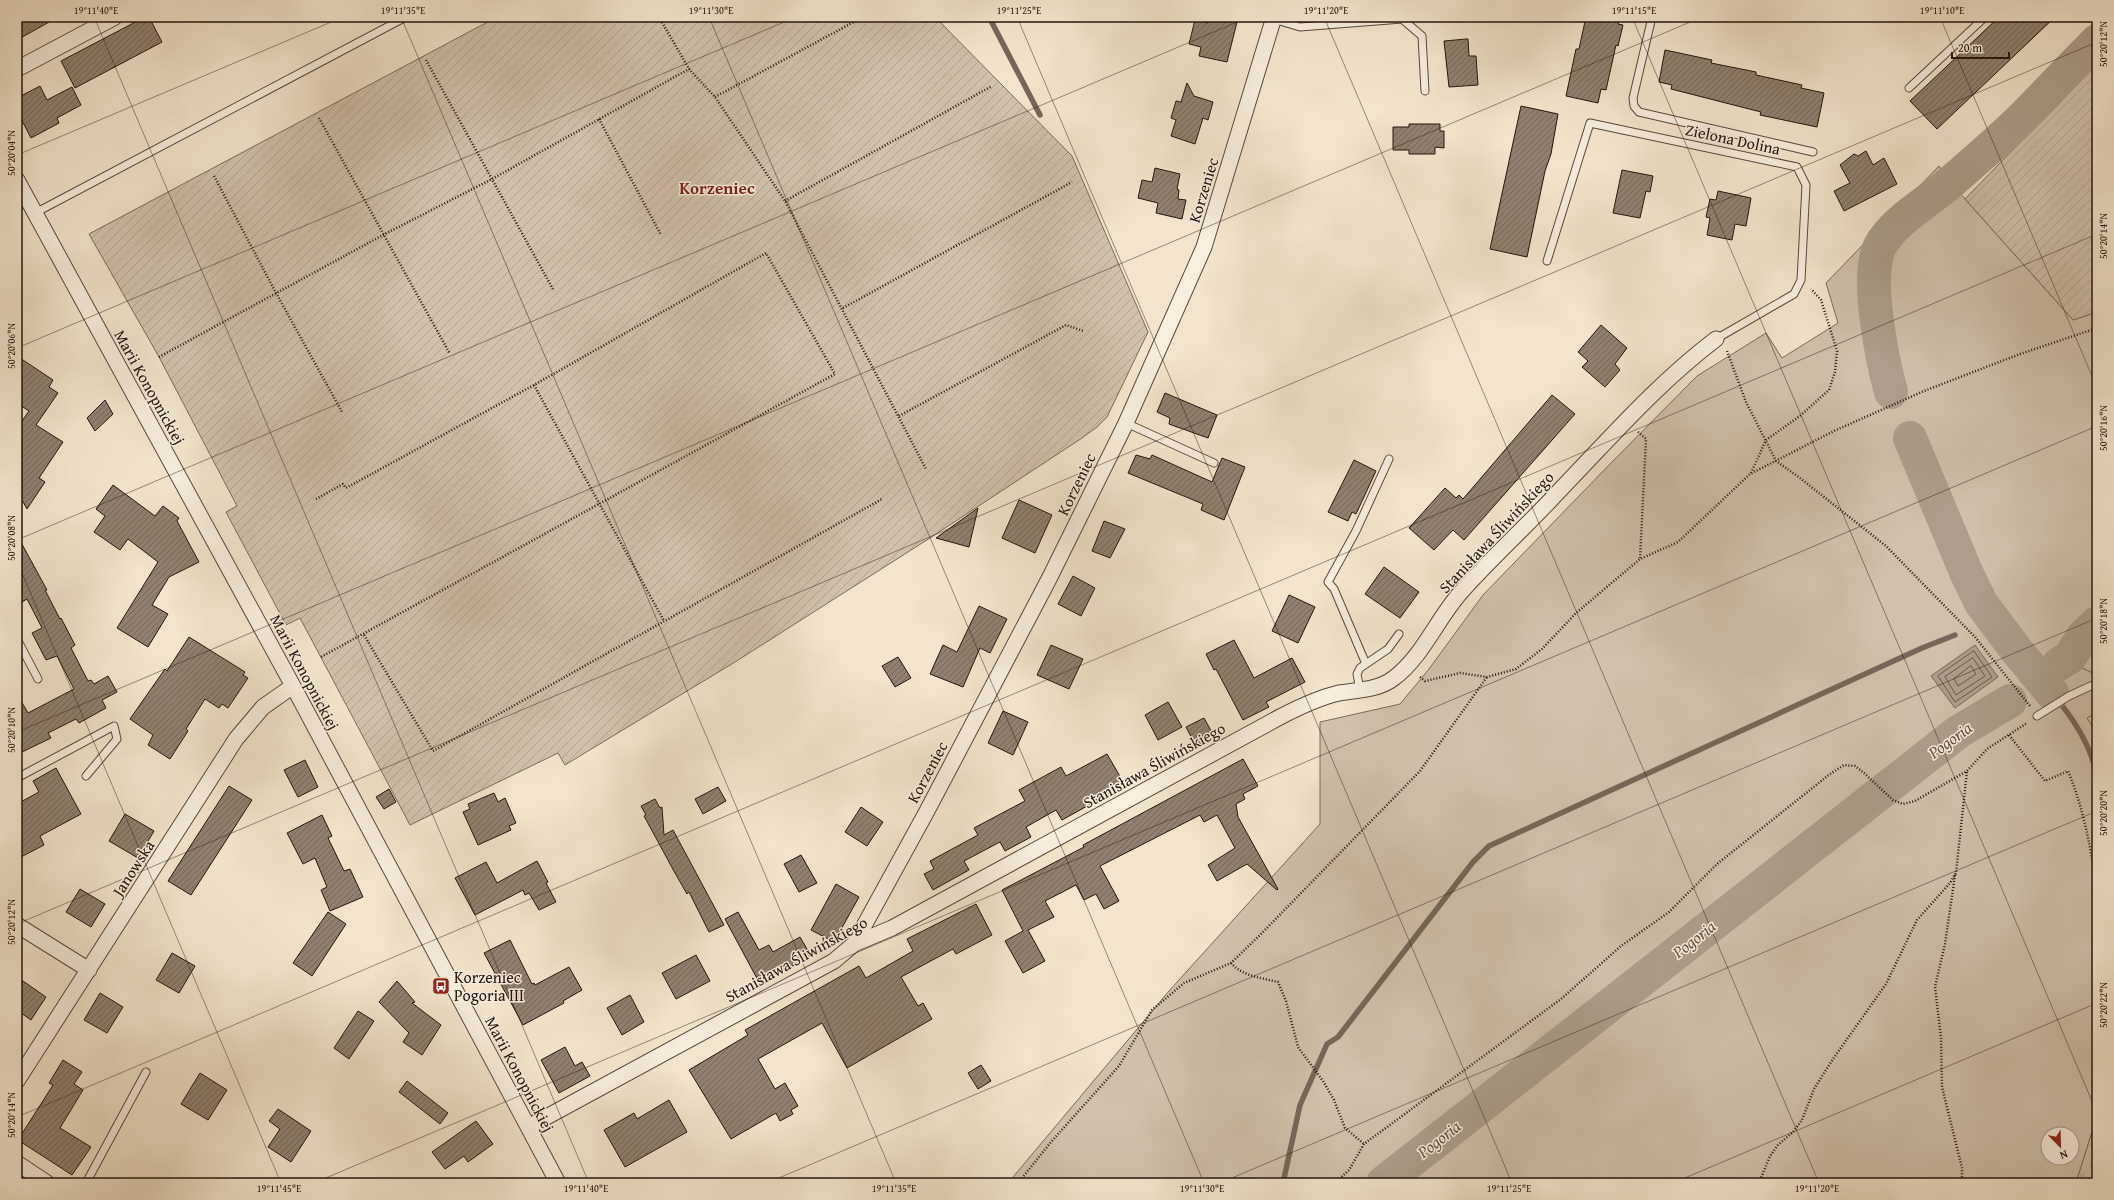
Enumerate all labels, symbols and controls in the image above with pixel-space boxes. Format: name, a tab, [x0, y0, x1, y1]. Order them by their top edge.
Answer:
text: 19°11'40"E	[74, 3, 118, 18]
text: 19°11'35"E	[381, 3, 425, 18]
text: 19°11'30"E	[689, 3, 733, 18]
text: 19°11'25"E	[997, 3, 1041, 18]
text: 19°11'20"E	[1304, 3, 1348, 18]
text: 19°11'15"E	[1612, 3, 1656, 18]
text: 19°11'10"E	[1920, 3, 1964, 18]
text: 50°20'12"N	[2096, 21, 2111, 67]
scale bar	[1952, 34, 2009, 60]
text: 20 m	[1958, 39, 1982, 56]
street label: Zielona Dolina	[1683, 117, 1783, 161]
text: 50°20'04"N	[4, 130, 19, 176]
street label: Korzeniec	[1182, 155, 1224, 225]
district label: Korzeniec	[679, 175, 755, 200]
text: 50°20'14"N	[2096, 213, 2111, 259]
text: 50°20'06"N	[4, 323, 19, 369]
street label: Marii Konopnickiej	[108, 325, 192, 449]
text: 50°20'16"N	[2096, 405, 2111, 451]
street label: Korzeniec	[1051, 449, 1101, 519]
street label: Stanisława Śliwińskiego	[1433, 466, 1559, 598]
text: 50°20'08"N	[4, 515, 19, 561]
text: 50°20'18"N	[2096, 598, 2111, 644]
street label: Marii Konopnickiej	[264, 610, 346, 734]
text: 50°20'10"N	[4, 707, 19, 753]
water label: Pogoria	[1922, 715, 1977, 765]
street label: Stanisława Śliwińskiego	[1079, 716, 1229, 814]
street label: Korzeniec	[901, 737, 953, 807]
text: 50°20'20"N	[2096, 790, 2111, 836]
street label: Janowska	[105, 835, 160, 903]
text: 50°20'12"N	[4, 899, 19, 945]
street label: Stanisława Śliwińskiego	[721, 910, 871, 1008]
water label: Pogoria	[1666, 914, 1721, 964]
place label: Korzeniec Pogoria III	[454, 965, 524, 1007]
bus stop icon: Korzeniec Pogoria III	[431, 976, 451, 996]
text: 50°20'22"N	[2096, 982, 2111, 1028]
street label: Marii Konopnickiej	[479, 1012, 561, 1136]
text: 50°20'14"N	[4, 1092, 19, 1138]
water label: Pogoria	[1411, 1114, 1466, 1164]
north arrow	[2040, 1126, 2080, 1166]
text: N	[2057, 1146, 2070, 1164]
text: 19°11'45"E	[257, 1181, 301, 1196]
text: 19°11'40"E	[564, 1181, 608, 1196]
text: 19°11'35"E	[872, 1181, 916, 1196]
text: 19°11'30"E	[1180, 1181, 1224, 1196]
text: 19°11'25"E	[1487, 1181, 1531, 1196]
text: 19°11'20"E	[1795, 1181, 1839, 1196]

